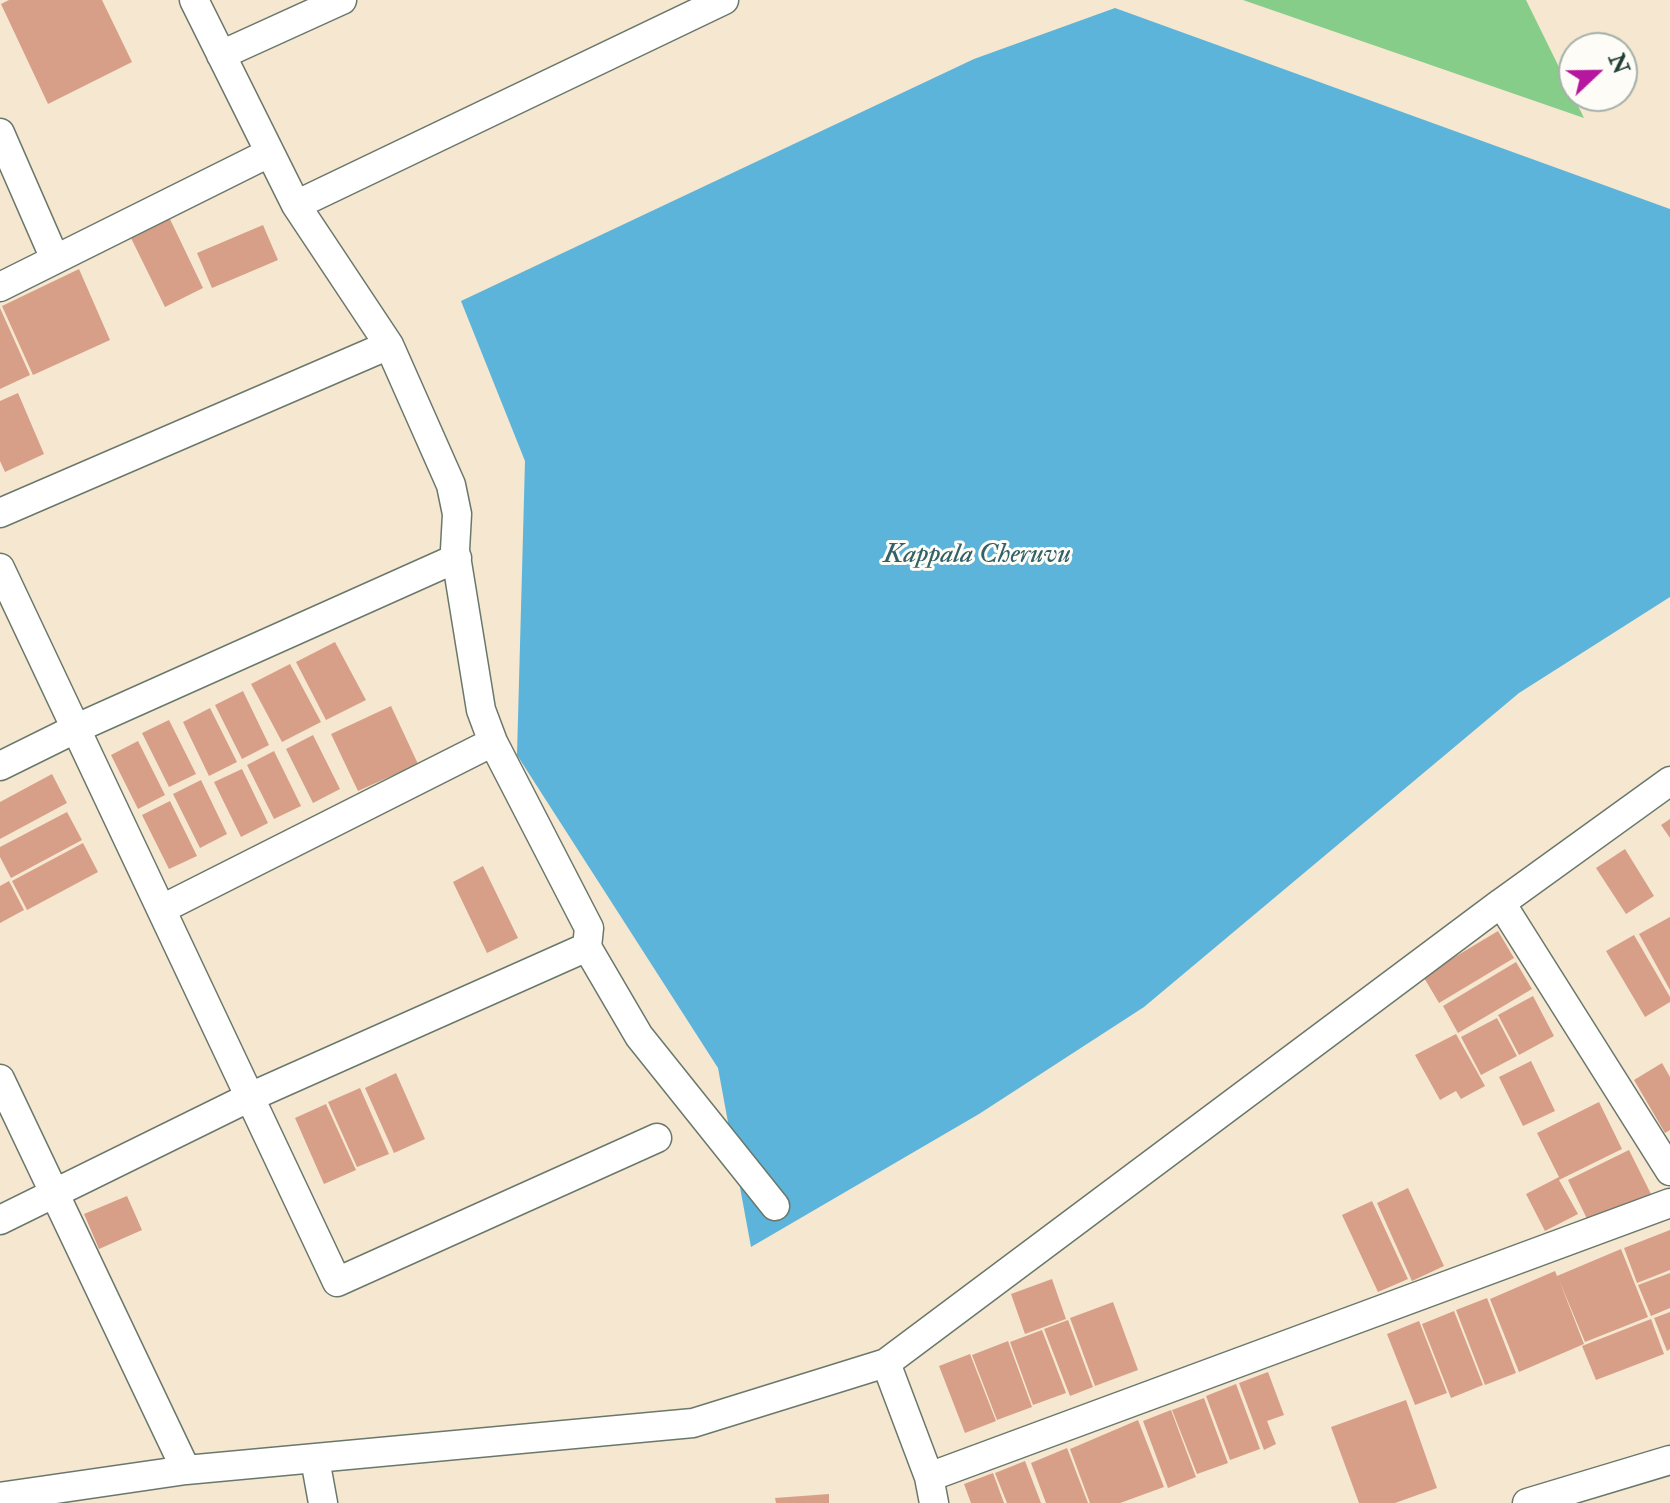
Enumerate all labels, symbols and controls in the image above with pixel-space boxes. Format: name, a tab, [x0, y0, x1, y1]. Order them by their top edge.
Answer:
north arrow	[1558, 32, 1638, 112]
text: N	[1602, 49, 1635, 78]
water label: Kappala Cheruvu	[883, 539, 1071, 573]

